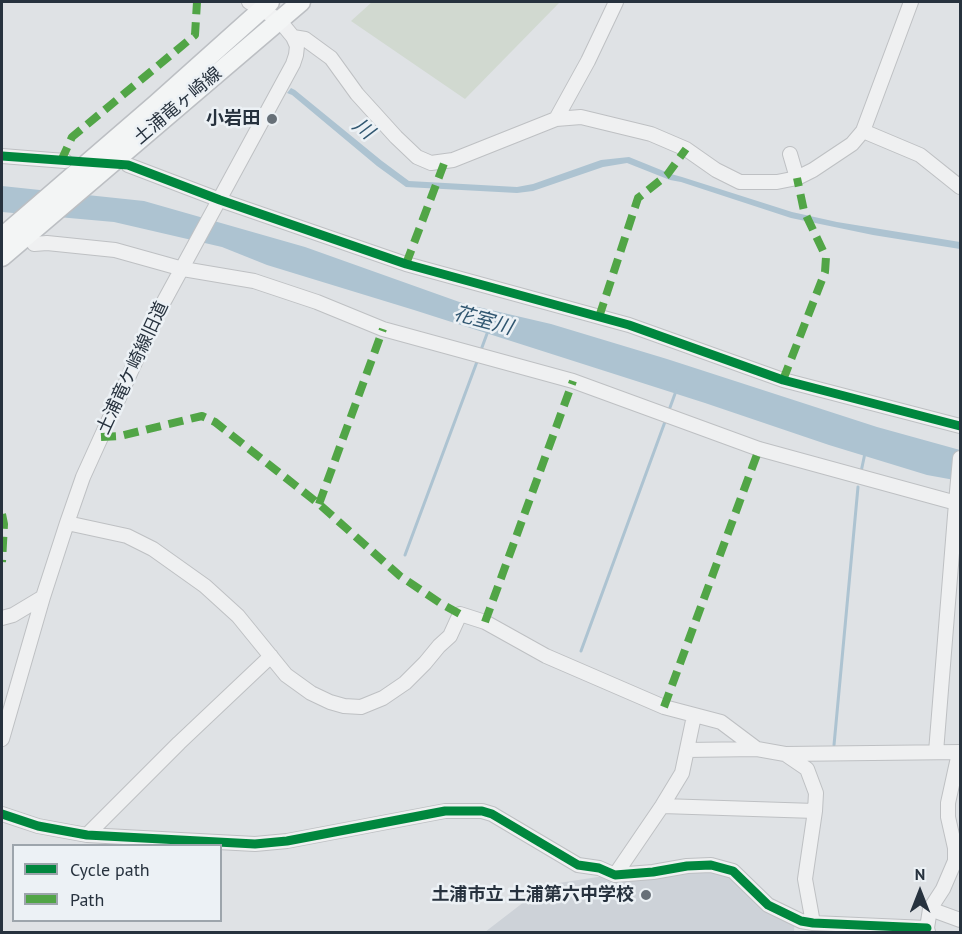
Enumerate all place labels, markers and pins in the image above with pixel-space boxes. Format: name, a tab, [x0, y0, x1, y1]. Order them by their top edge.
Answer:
place label: 小岩田	[206, 108, 260, 130]
marker: 小岩田	[265, 112, 279, 126]
place label: 土浦市立 土浦第六中学校	[431, 884, 634, 906]
marker: 土浦市立 土浦第六中学校	[639, 888, 653, 902]

